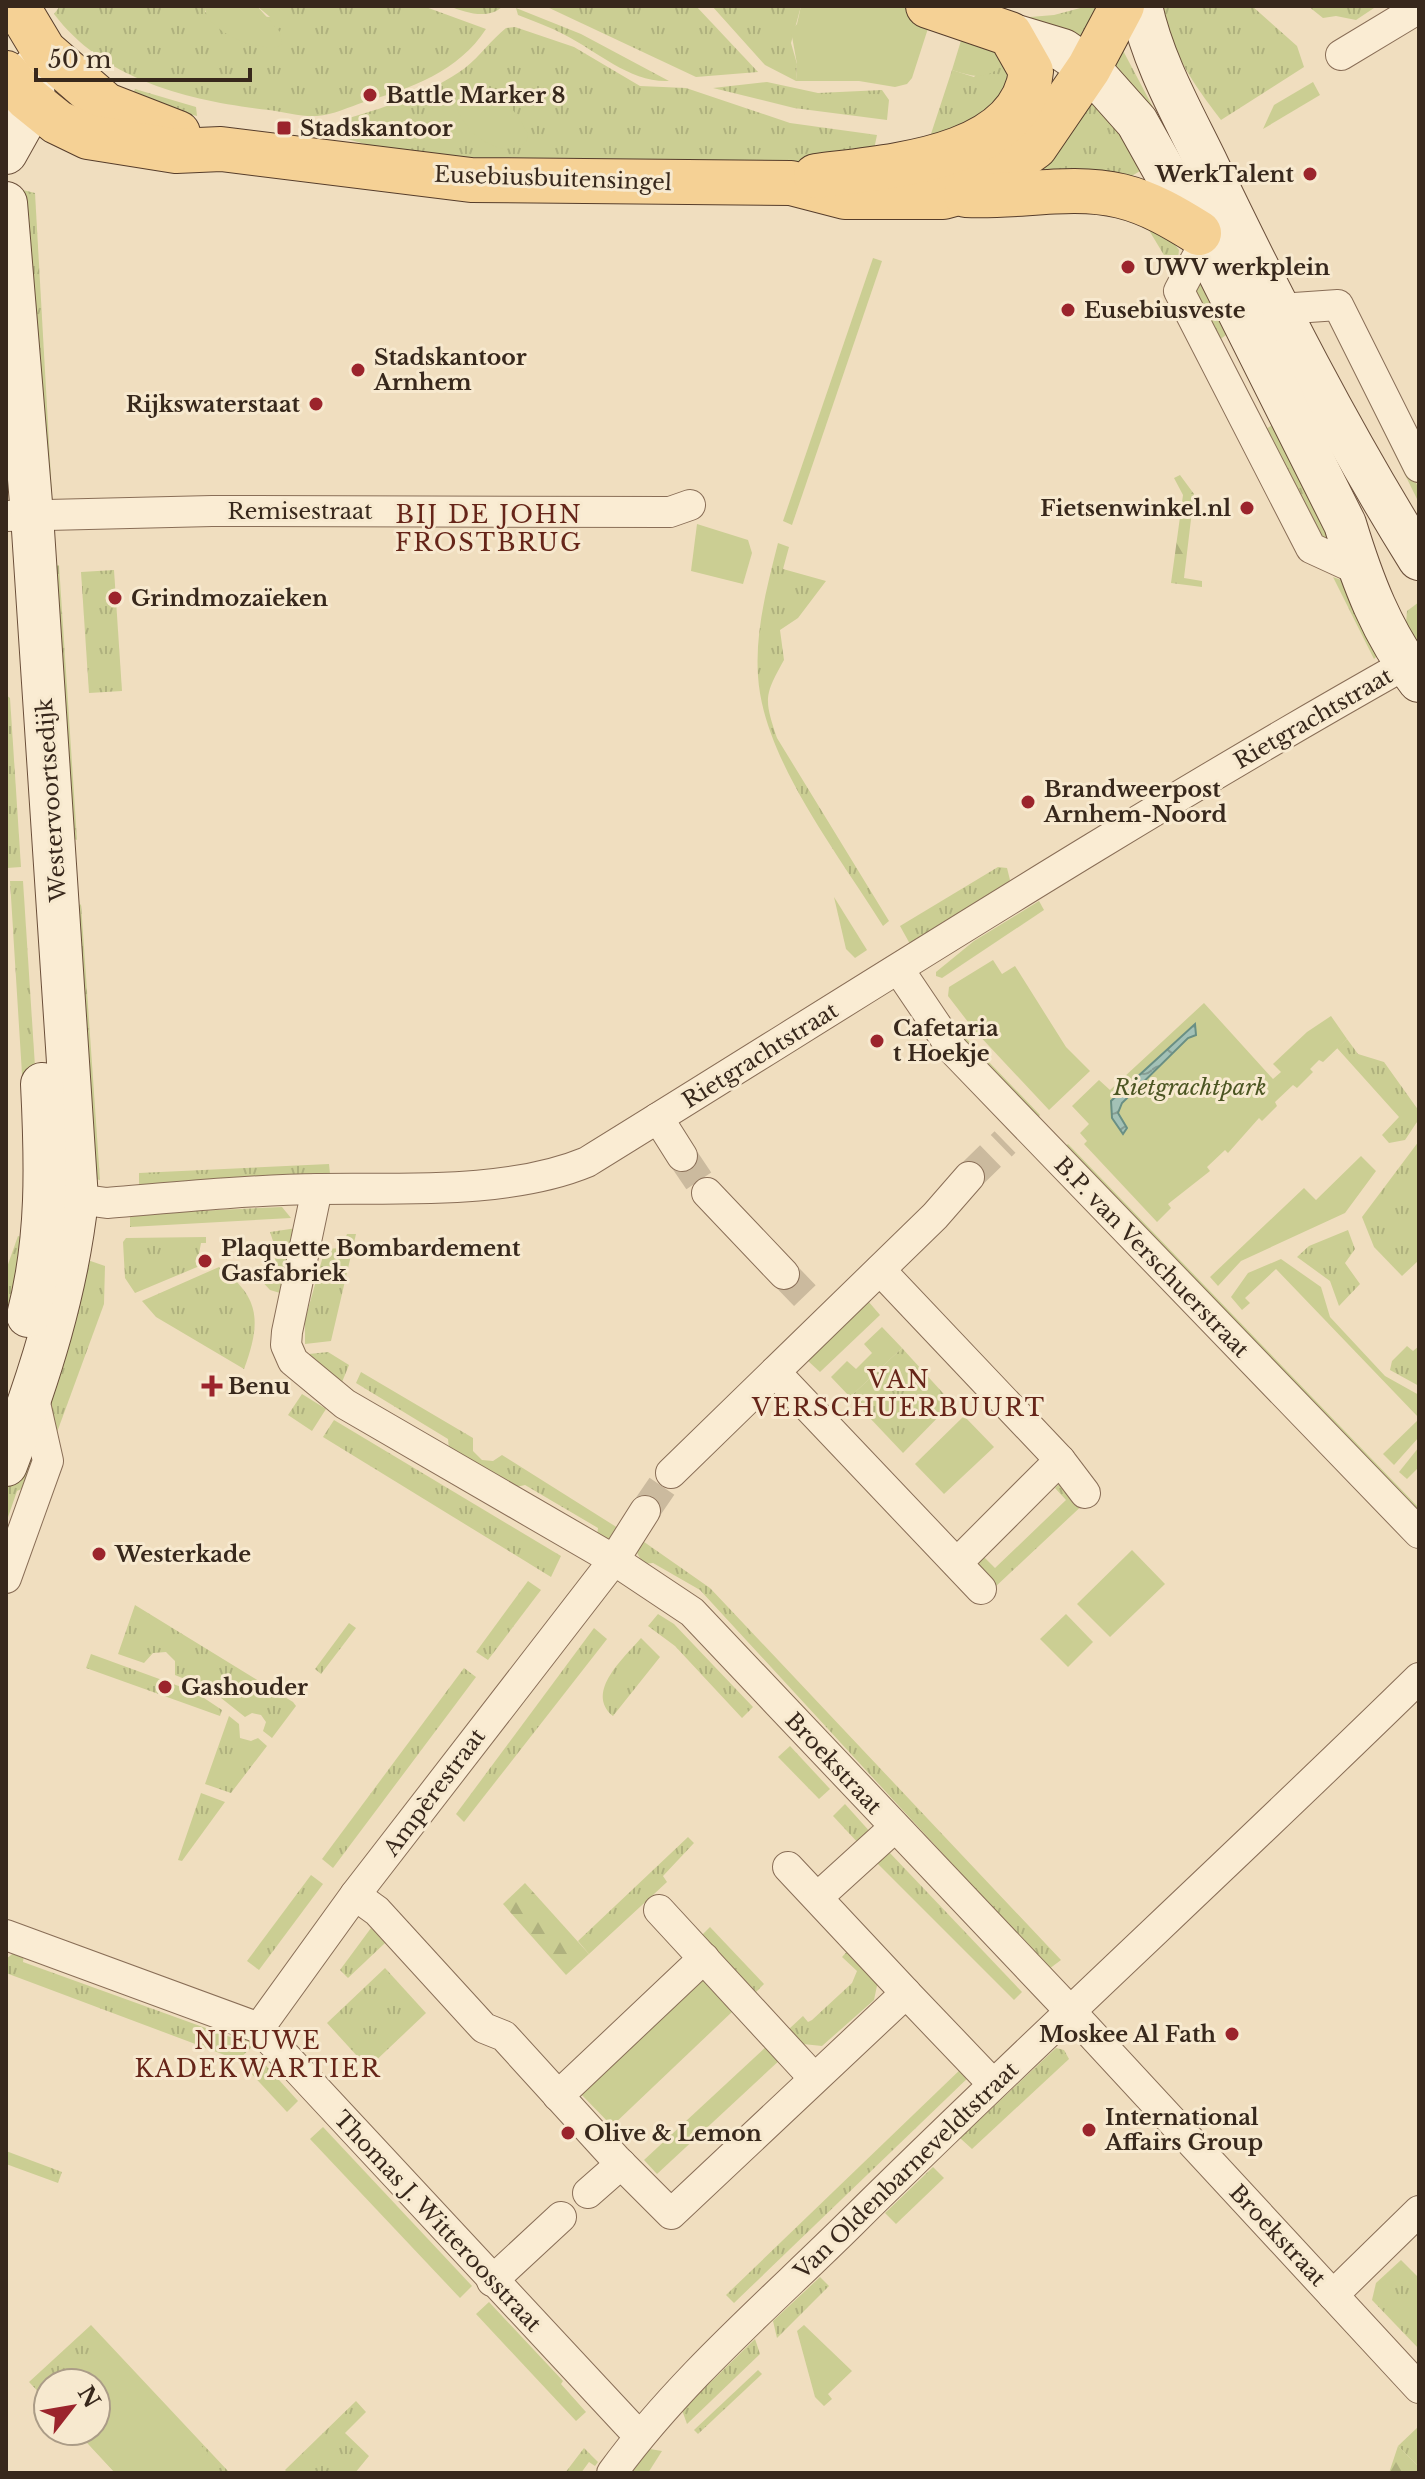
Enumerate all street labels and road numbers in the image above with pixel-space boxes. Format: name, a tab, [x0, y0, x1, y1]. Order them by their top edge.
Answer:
street label: Eusebiusbuitensingel	[434, 161, 672, 196]
street label: Remisestraat	[228, 498, 373, 525]
street label: Rietgrachtstraat	[1229, 662, 1398, 775]
street label: Westervoortsedijk	[31, 697, 72, 904]
street label: Rietgrachtstraat	[677, 996, 844, 1114]
street label: B.P. van Verschuerstraat	[1049, 1151, 1255, 1364]
street label: Broekstraat	[780, 1707, 888, 1820]
street label: Ampèrestraat	[377, 1723, 491, 1862]
street label: Van Oldenbarneveldtstraat	[788, 2056, 1024, 2285]
street label: Thomas J. Witteroosstraat	[328, 2105, 547, 2338]
street label: Broekstraat	[1224, 2179, 1332, 2292]

